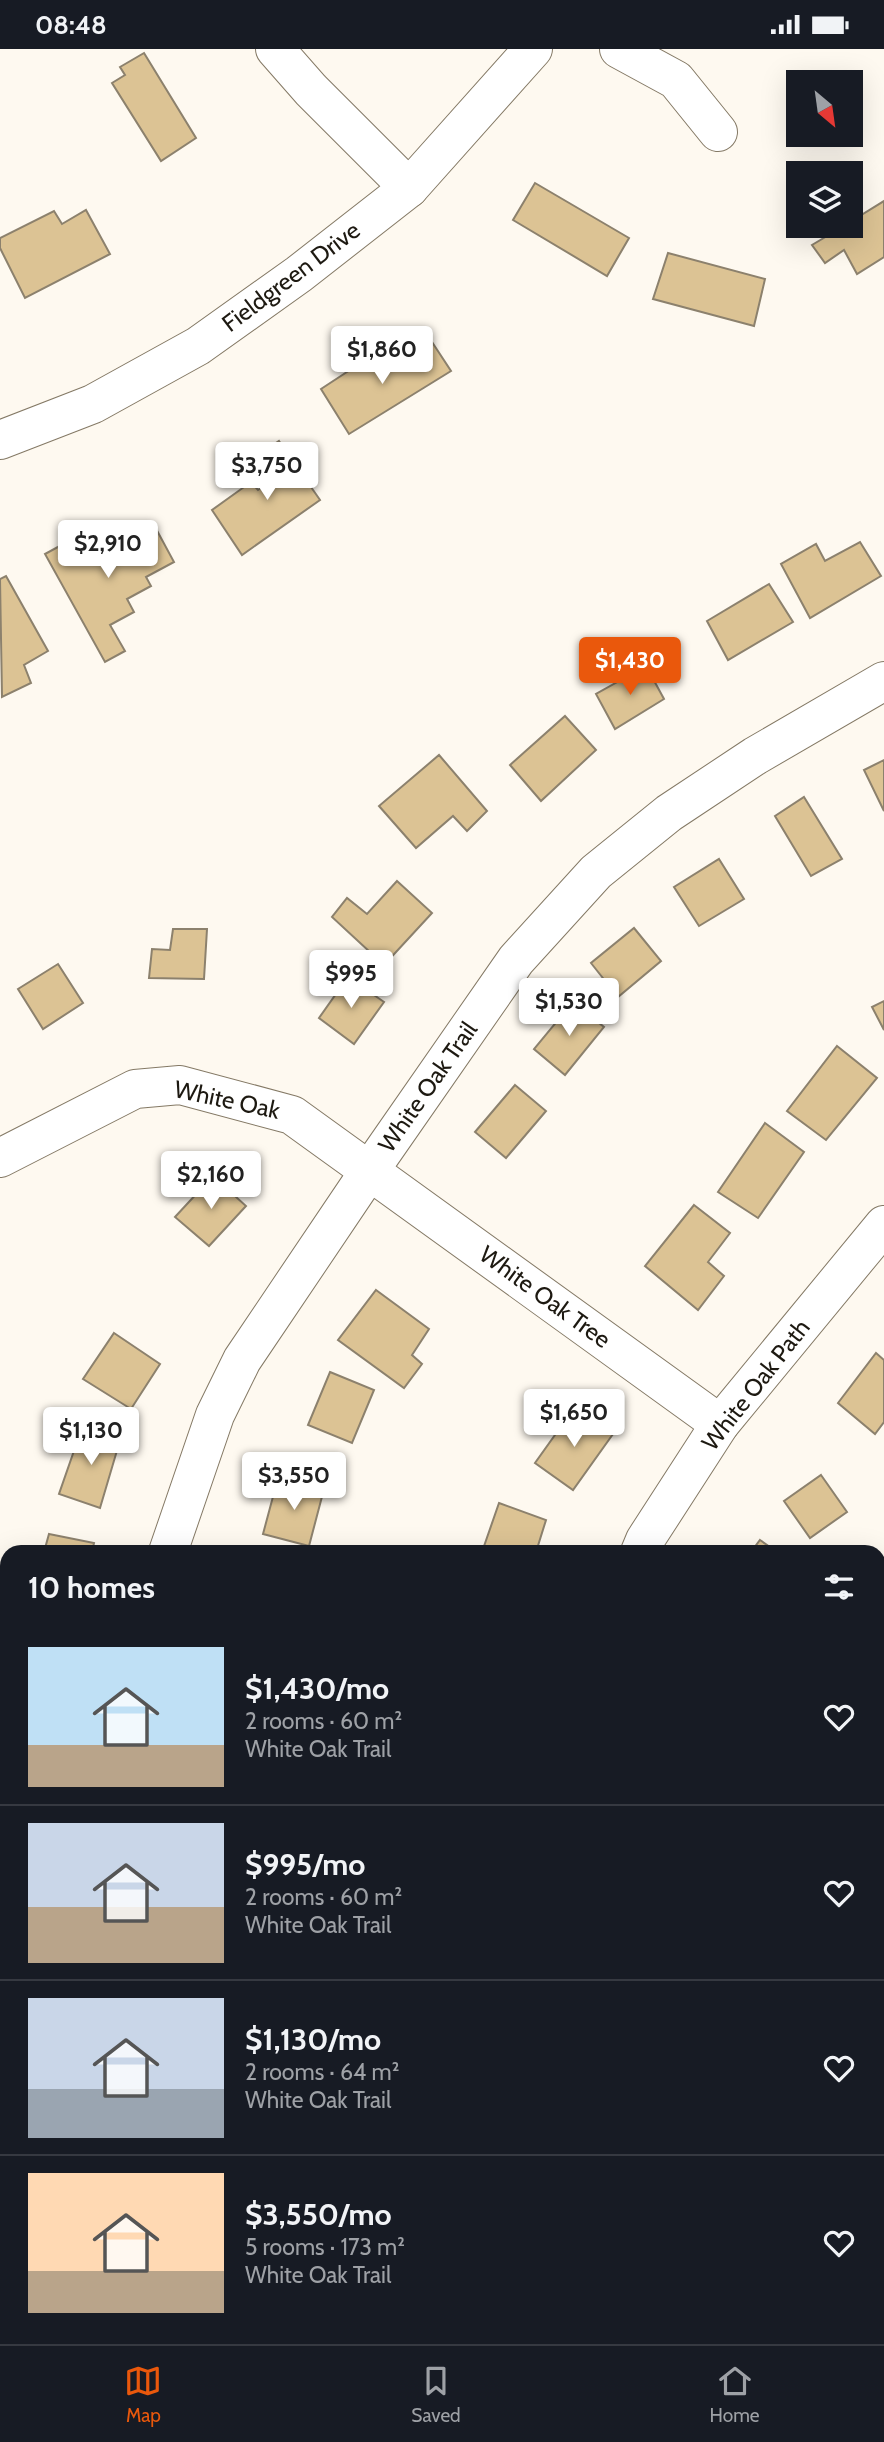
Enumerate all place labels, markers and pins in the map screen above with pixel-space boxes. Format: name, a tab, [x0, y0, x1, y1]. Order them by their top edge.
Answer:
pin: $1,860	[325, 327, 439, 386]
pin: $3,750	[210, 442, 324, 502]
pin: $2,910	[51, 521, 165, 580]
pin: $1,430	[573, 637, 687, 697]
pin: $995	[310, 951, 392, 1010]
pin: $1,530	[512, 979, 626, 1038]
pin: $2,160	[154, 1151, 268, 1211]
pin: $1,650	[517, 1389, 631, 1449]
pin: $1,130	[34, 1407, 148, 1467]
pin: $3,550	[237, 1453, 351, 1512]

